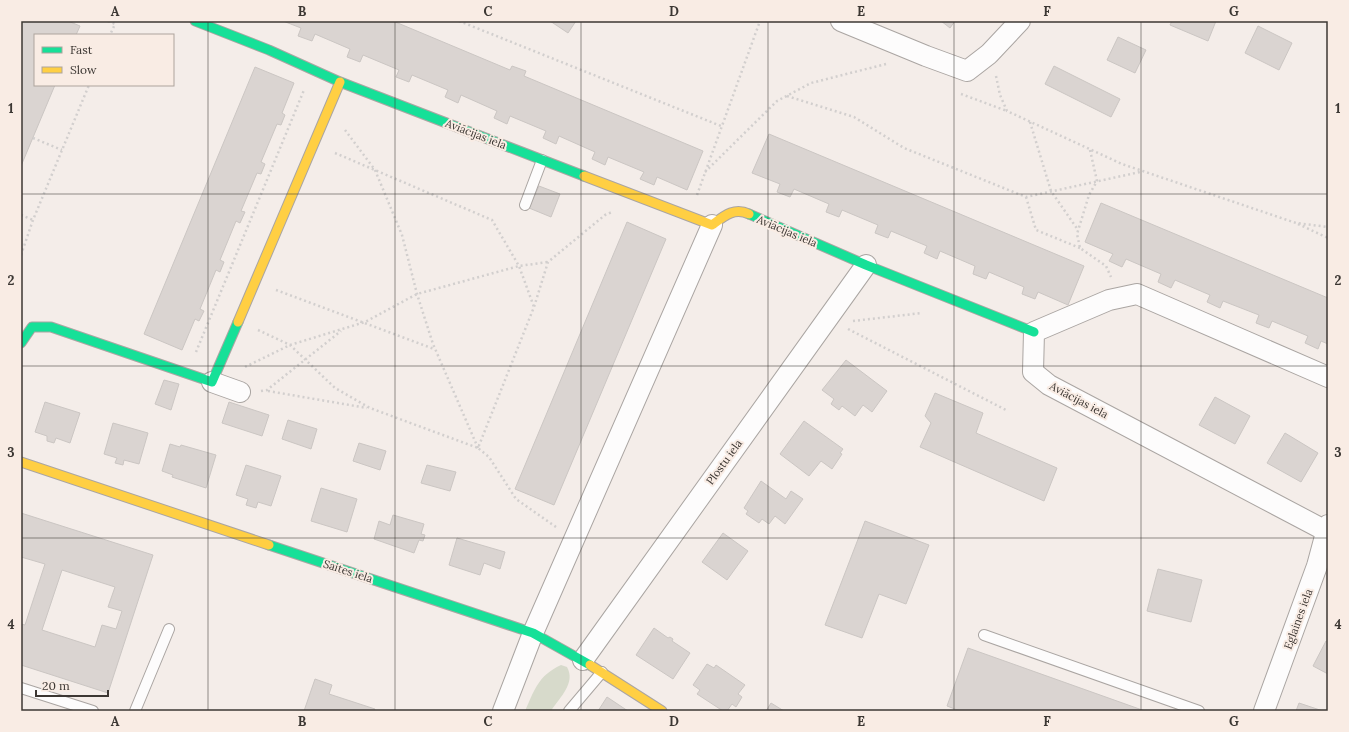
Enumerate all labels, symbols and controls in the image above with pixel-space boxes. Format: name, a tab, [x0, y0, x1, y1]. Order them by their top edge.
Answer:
text: A	[111, 3, 120, 20]
text: B	[298, 3, 307, 20]
text: C	[484, 3, 493, 20]
text: D	[669, 3, 679, 20]
text: E	[857, 3, 865, 20]
text: F	[1043, 3, 1051, 20]
text: G	[1229, 3, 1239, 20]
legend	[34, 34, 174, 86]
text: Fast	[70, 42, 93, 57]
text: Slow	[70, 62, 97, 77]
text: 1	[8, 100, 14, 117]
text: 1	[1335, 100, 1341, 117]
street label: Aviācijas iela	[443, 116, 509, 152]
street label: Aviācijas iela	[754, 212, 820, 250]
text: 2	[8, 272, 15, 289]
text: 2	[1335, 272, 1342, 289]
street label: Aviācijas iela	[1046, 378, 1111, 421]
street label: Plostu iela	[703, 436, 745, 487]
text: 3	[7, 444, 15, 461]
text: 3	[1334, 444, 1342, 461]
street label: Saites iela	[322, 556, 375, 586]
street label: Eglaines iela	[1281, 587, 1316, 651]
text: 4	[7, 616, 15, 633]
text: 4	[1334, 616, 1342, 633]
scale bar	[36, 672, 108, 698]
text: 20 m	[42, 678, 70, 693]
text: A	[111, 713, 120, 730]
text: B	[298, 713, 307, 730]
text: C	[484, 713, 493, 730]
text: D	[669, 713, 679, 730]
text: E	[857, 713, 865, 730]
text: F	[1043, 713, 1051, 730]
text: G	[1229, 713, 1239, 730]

